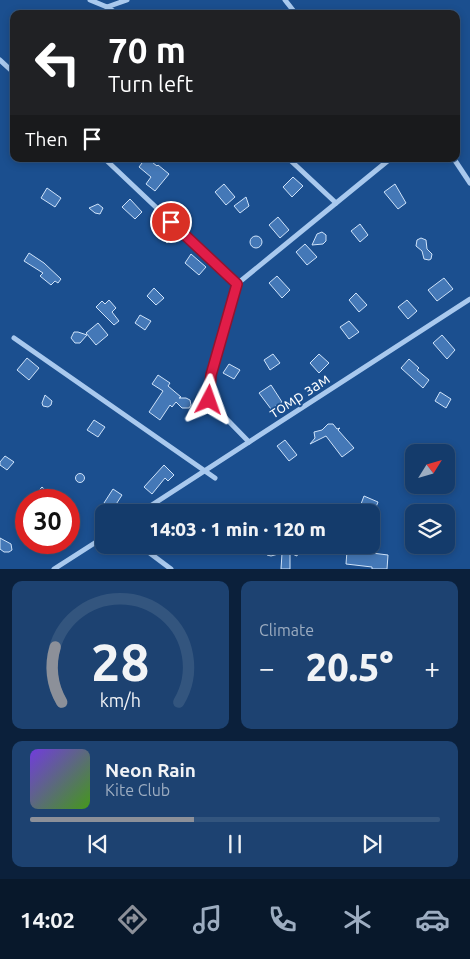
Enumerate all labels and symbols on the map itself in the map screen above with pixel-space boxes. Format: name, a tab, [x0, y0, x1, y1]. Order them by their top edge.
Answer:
pin	[150, 201, 192, 243]
street label: томр зам	[265, 369, 333, 421]
position arrow	[182, 373, 234, 425]
north arrow	[405, 444, 455, 494]
speed limit sign: 30	[15, 489, 80, 554]

